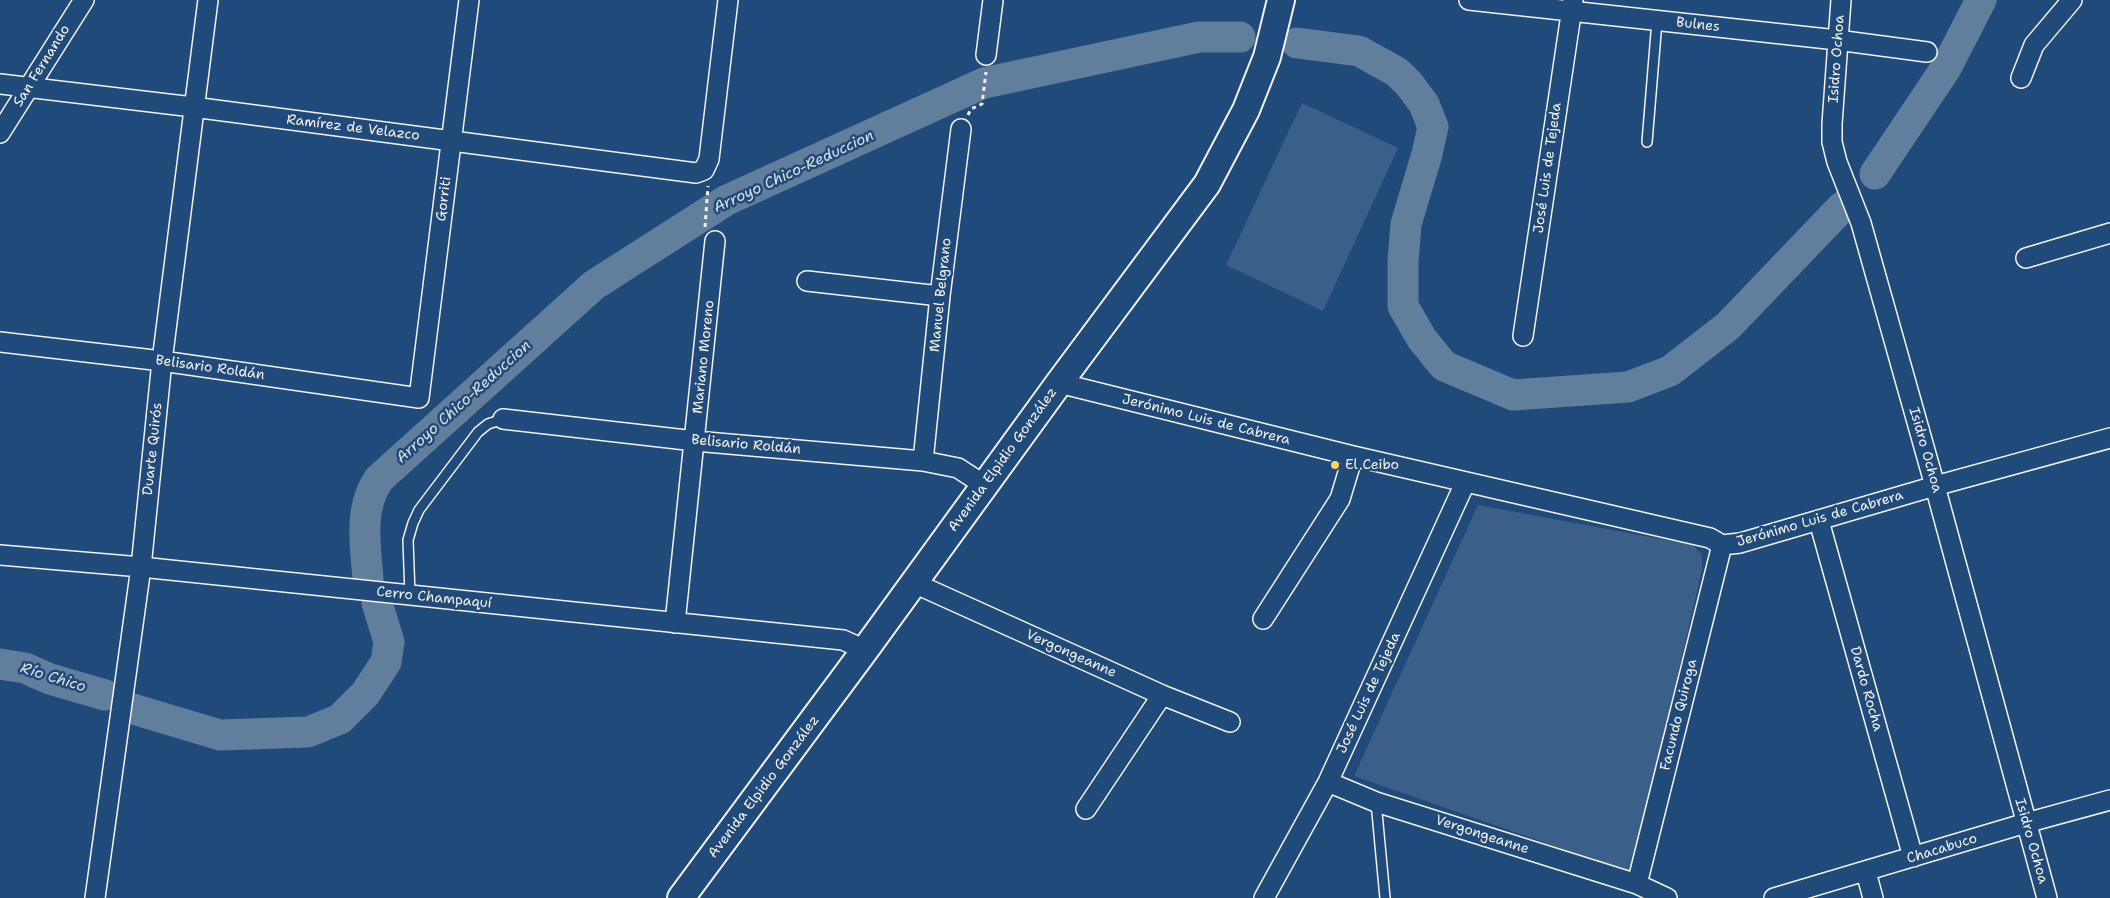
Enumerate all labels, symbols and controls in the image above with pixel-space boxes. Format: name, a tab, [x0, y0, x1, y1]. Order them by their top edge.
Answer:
street label: Bulnes	[1675, 14, 1721, 36]
street label: Isidro Ochoa	[1826, 14, 1848, 104]
street label: San Fernando	[10, 22, 74, 110]
street label: José Luis de Tejeda	[1531, 102, 1565, 234]
street label: Ramírez de Velazco	[285, 111, 421, 145]
water label: Arroyo Chico-Reduccion	[711, 127, 877, 217]
street label: Gorriti	[433, 176, 455, 222]
street label: Manuel Belgrano	[927, 237, 955, 353]
street label: Mariano Moreno	[690, 299, 718, 415]
water label: Arroyo Chico-Reduccion	[393, 337, 535, 467]
street label: Belisario Roldán	[154, 352, 266, 384]
street label: Avenida Elpidio González	[945, 385, 1061, 535]
street label: Jerónimo Luis de Cabrera	[1120, 391, 1292, 449]
street label: Duarte Quirós	[140, 402, 166, 496]
street label: Isidro Ochoa	[1905, 405, 1945, 495]
street label: Belisario Roldán	[690, 432, 802, 458]
place label: El Ceibo	[1345, 457, 1399, 473]
marker: El Ceibo	[1329, 459, 1341, 471]
street label: Jerónimo Luis de Cabrera	[1735, 487, 1905, 551]
street label: Cerro Champaquí	[376, 584, 492, 612]
street label: Vergongeanne	[1023, 627, 1119, 681]
street label: José Luis de Tejeda	[1334, 630, 1404, 756]
street label: Dardo Rocha	[1846, 645, 1886, 733]
street label: Facundo Quiroga	[1657, 657, 1701, 773]
water label: Río Chico	[18, 659, 88, 697]
street label: Avenida Elpidio González	[705, 712, 823, 862]
street label: Isidro Ochoa	[2011, 796, 2051, 886]
street label: Vergongeanne	[1433, 812, 1531, 858]
street label: Chacabuco	[1905, 830, 1979, 868]

